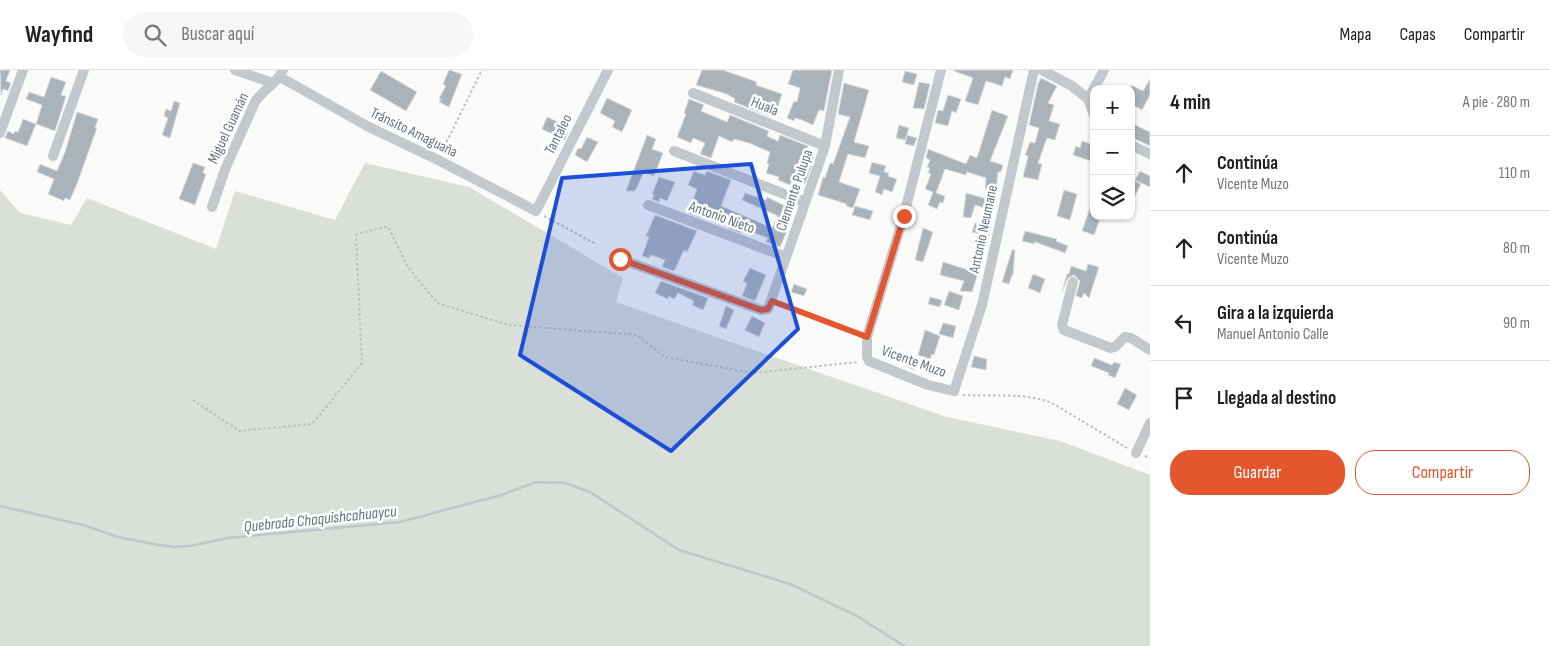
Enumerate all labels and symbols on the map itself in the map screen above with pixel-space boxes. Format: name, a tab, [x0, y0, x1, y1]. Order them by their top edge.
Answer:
street label: Miguel Guamán	[204, 90, 253, 167]
street label: Huala	[748, 92, 782, 121]
street label: Tránsito Amaguaña	[367, 103, 461, 162]
street label: Tantaleo	[540, 111, 577, 158]
street label: Clemente Pulupa	[772, 147, 817, 233]
street label: Antonio Neumane	[965, 183, 1002, 276]
street label: Antonio Nieto	[685, 196, 757, 238]
route end	[893, 205, 916, 228]
route start	[609, 248, 632, 271]
street label: Vicente Muzo	[879, 341, 949, 382]
water label: Quebrada Chaquishcahuaycu	[243, 502, 398, 537]

